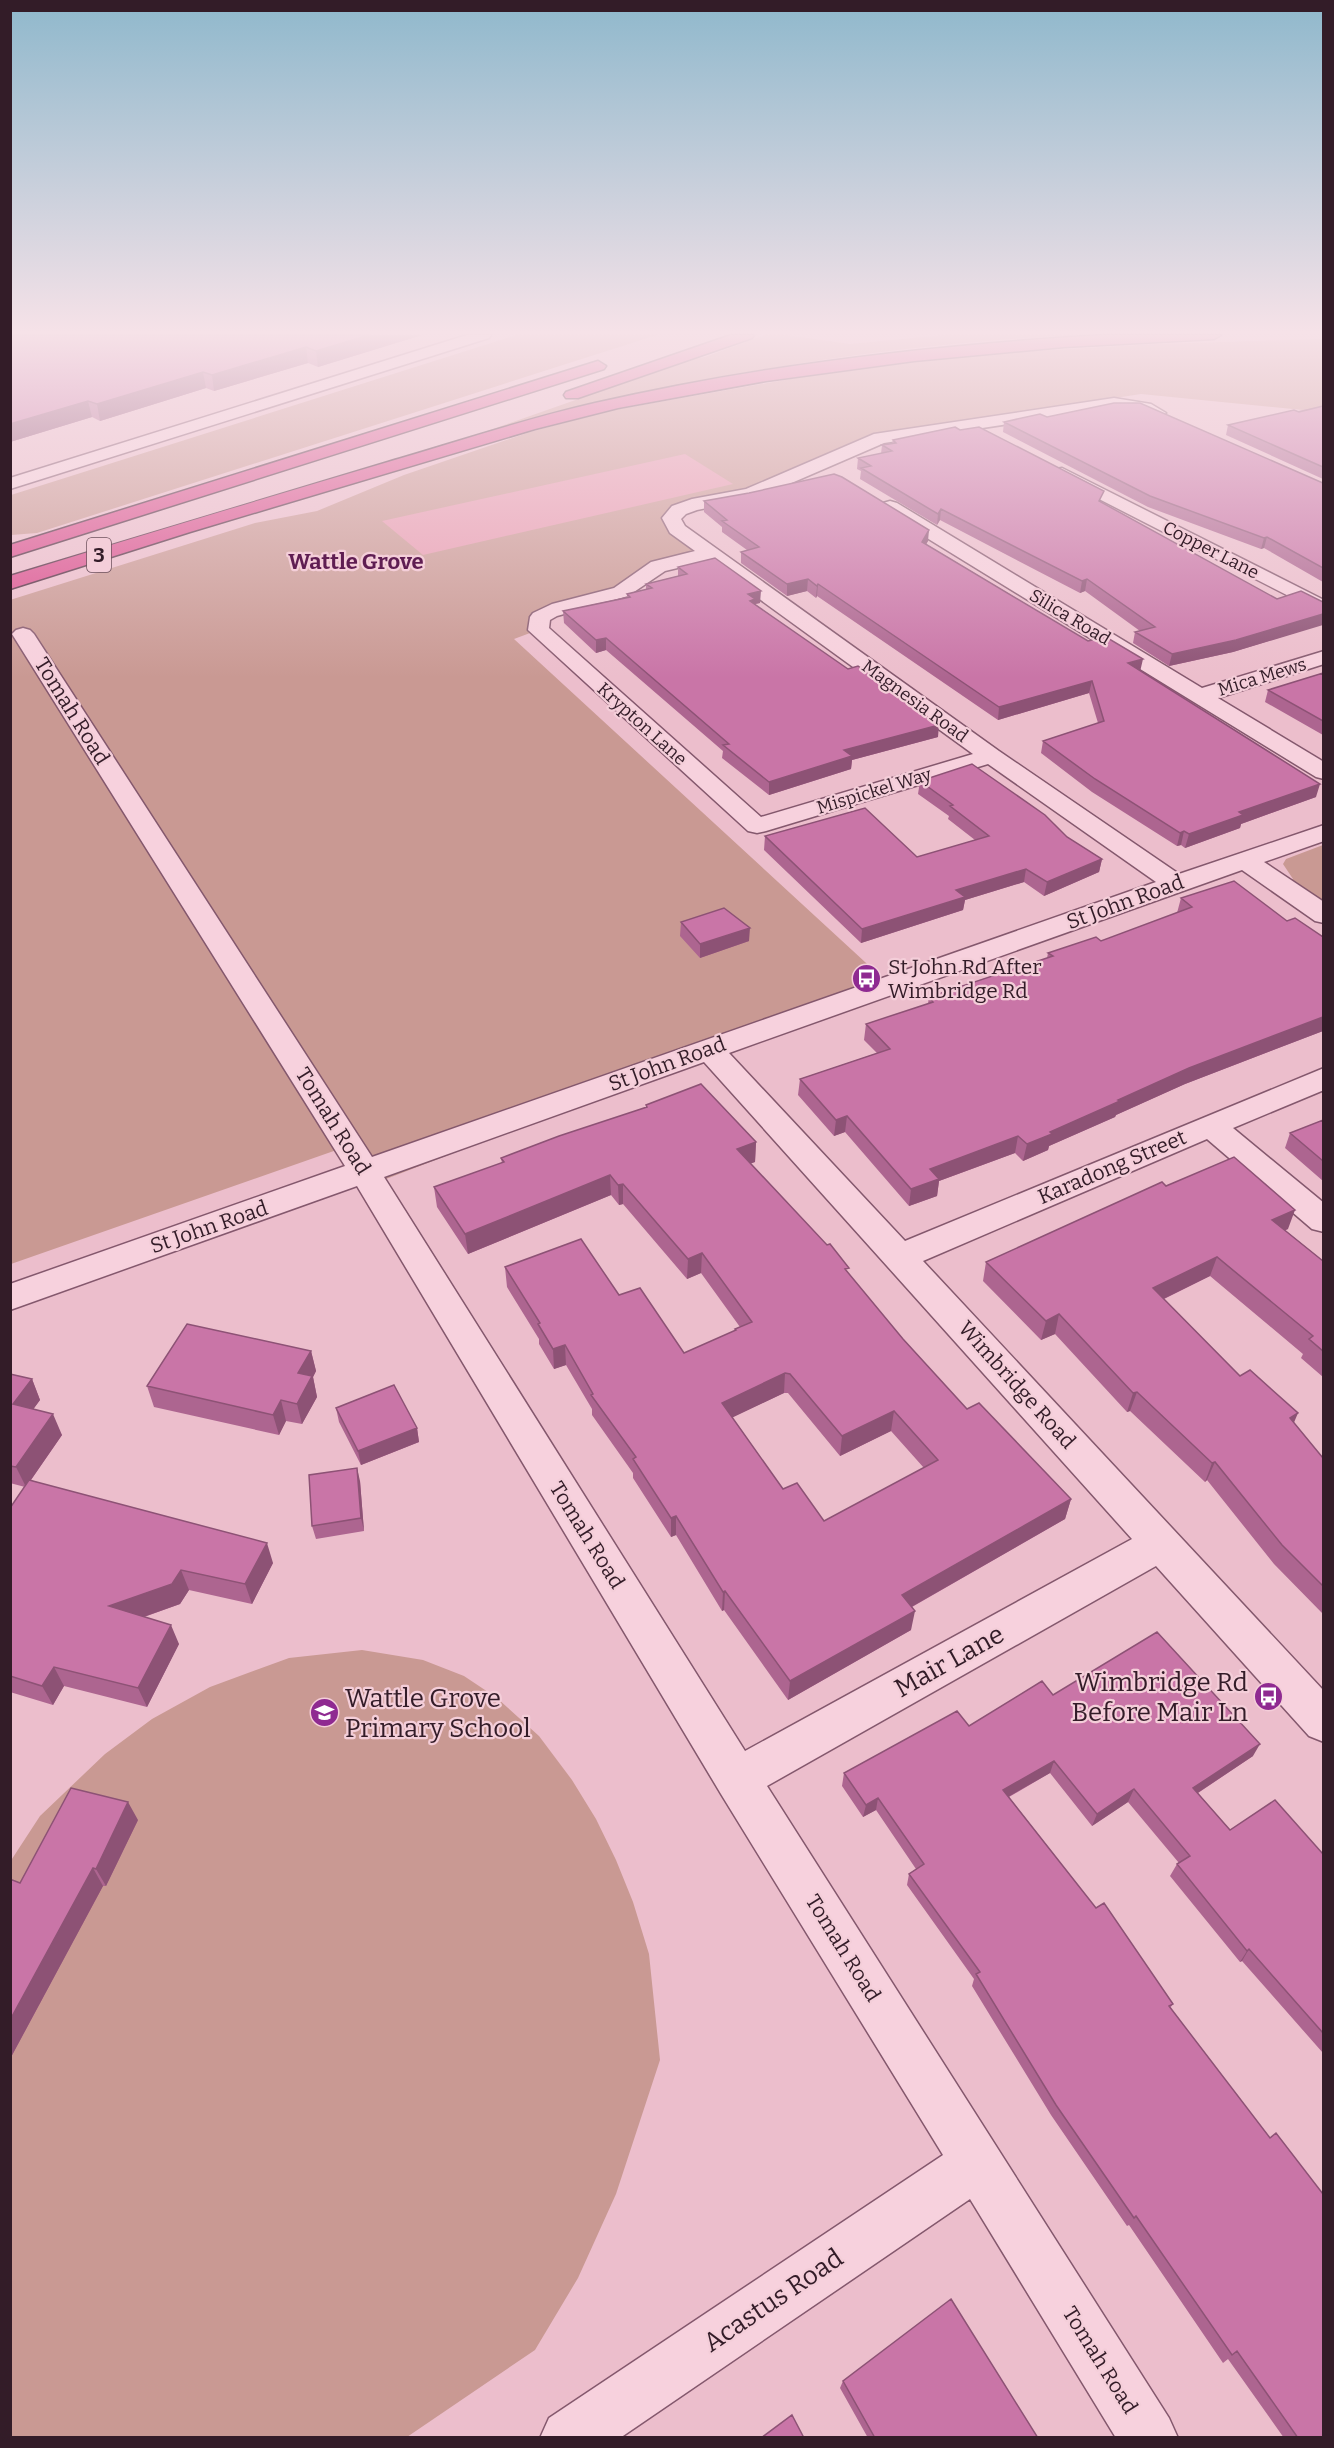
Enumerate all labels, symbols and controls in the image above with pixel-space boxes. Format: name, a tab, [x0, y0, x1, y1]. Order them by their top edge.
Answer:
street label: Copper Lane	[1159, 516, 1263, 584]
road number: 3	[87, 538, 111, 572]
district label: Wattle Grove	[288, 548, 424, 575]
street label: Silica Road	[1025, 584, 1115, 650]
street label: Tomah Road	[29, 653, 115, 769]
street label: Mica Mews	[1215, 653, 1309, 701]
street label: Magnesia Road	[858, 655, 973, 747]
street label: Krypton Lane	[593, 678, 691, 770]
street label: Mispickel Way	[814, 763, 935, 819]
street label: St John Road	[1063, 869, 1187, 935]
place label: St John Rd After Wimbridge Rd	[888, 954, 1042, 1004]
bus stop icon: St John Rd After Wimbridge Rd	[851, 963, 883, 995]
street label: St John Road	[605, 1031, 729, 1097]
street label: Tomah Road	[290, 1063, 376, 1179]
street label: Karadong Street	[1034, 1124, 1190, 1210]
street label: St John Road	[147, 1195, 271, 1259]
street label: Wimbridge Road	[953, 1316, 1081, 1454]
street label: Tomah Road	[544, 1477, 630, 1593]
street label: Mair Lane	[889, 1619, 1009, 1704]
place label: Wimbridge Rd Before Mair Ln	[1071, 1667, 1249, 1728]
bus stop icon: Wimbridge Rd Before Mair Ln	[1253, 1681, 1285, 1713]
place label: Wattle Grove Primary School	[345, 1683, 531, 1744]
school or university icon: Wattle Grove Primary School	[308, 1697, 340, 1729]
street label: Tomah Road	[800, 1890, 886, 2006]
street label: Acastus Road	[698, 2242, 849, 2358]
street label: Tomah Road	[1057, 2302, 1143, 2418]

